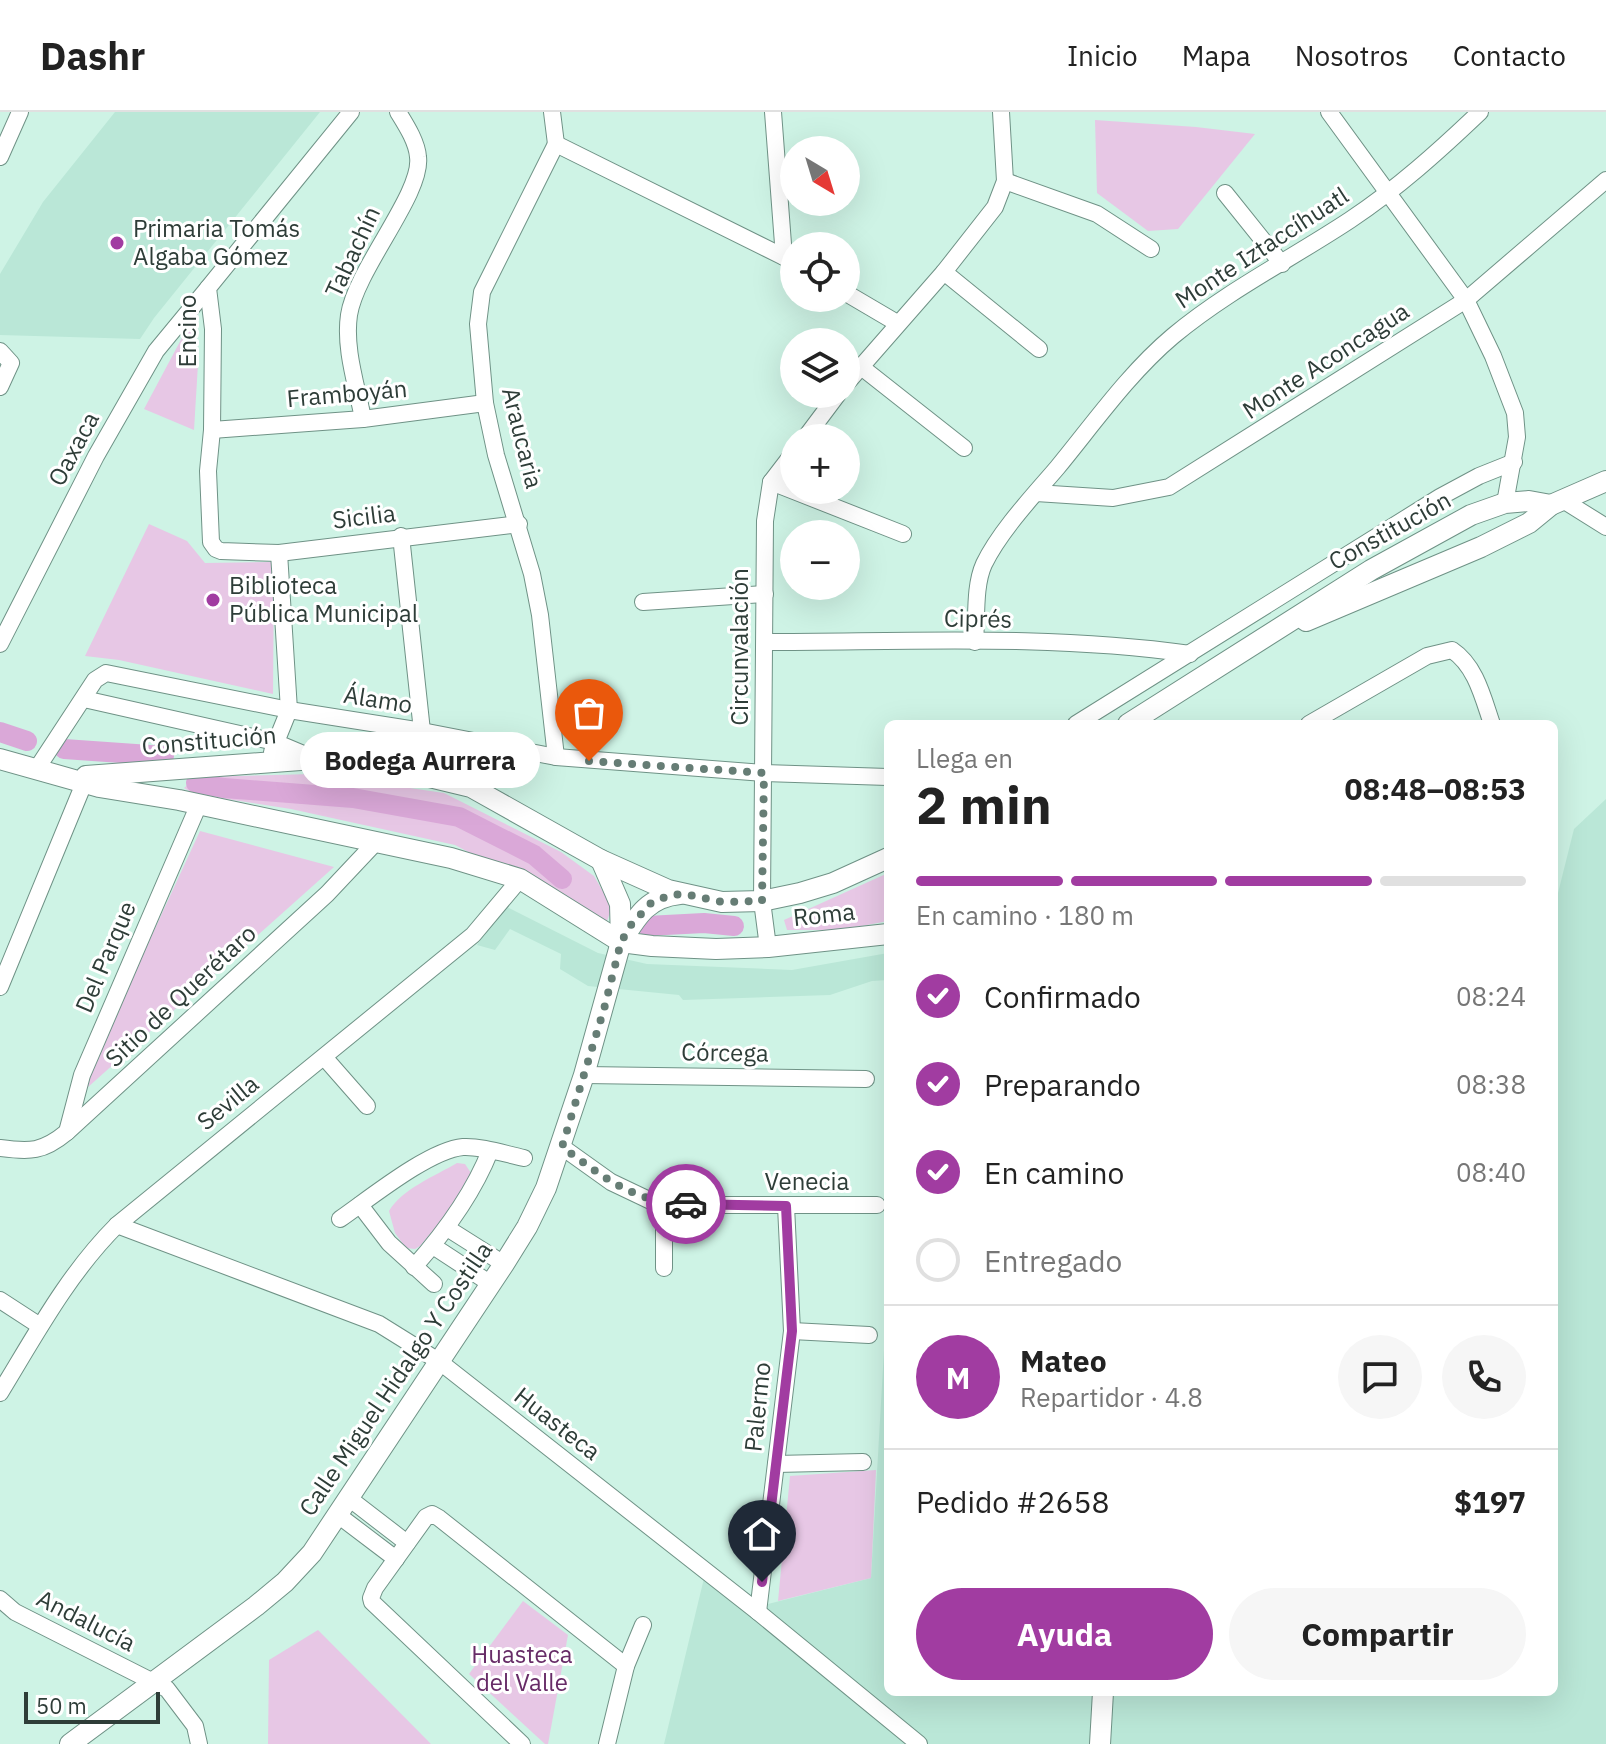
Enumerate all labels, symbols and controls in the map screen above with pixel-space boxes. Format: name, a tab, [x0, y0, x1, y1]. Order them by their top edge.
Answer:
text: Dashr	[40, 31, 145, 80]
text: Inicio	[1067, 37, 1138, 74]
text: Mapa	[1182, 37, 1251, 74]
text: Nosotros	[1295, 37, 1409, 74]
text: Contacto	[1453, 37, 1566, 74]
north arrow	[780, 136, 860, 216]
map controls	[780, 136, 860, 600]
street label: Monte Iztaccíhuatl	[1169, 179, 1354, 315]
street label: Tabachín	[317, 201, 387, 302]
place label: Primaria Tomás Algaba Gómez	[133, 212, 300, 272]
button: locate	[780, 232, 860, 312]
marker: Primaria Tomás Algaba Gómez	[108, 234, 126, 252]
street label: Monte Aconcagua	[1236, 294, 1415, 426]
street label: Encino	[171, 295, 203, 367]
button: layers	[780, 328, 860, 408]
street label: Framboyán	[285, 372, 408, 414]
street label: Araucaria	[495, 384, 551, 492]
street label: Oaxaca	[40, 406, 106, 491]
button: +	[780, 424, 860, 504]
street label: Constitución	[1323, 483, 1456, 577]
street label: Sicilia	[330, 496, 397, 536]
button: −	[780, 520, 860, 600]
street label: Circunvalación	[723, 568, 755, 726]
place label: Biblioteca Pública Municipal	[229, 569, 418, 629]
marker: Biblioteca Pública Municipal	[204, 591, 222, 609]
street label: Ciprés	[944, 601, 1012, 635]
street label: Álamo	[342, 678, 415, 720]
pin	[555, 679, 623, 761]
icon: bag	[567, 691, 611, 735]
street label: Constitución	[140, 718, 278, 762]
callout: Bodega Aurrera	[301, 733, 541, 789]
text: Llega en	[916, 741, 1013, 775]
text: Bodega Aurrera	[324, 743, 516, 777]
text: 08:48–08:53	[1345, 769, 1526, 808]
text: 2 min	[916, 771, 1052, 838]
street label: Roma	[791, 895, 857, 933]
street label: Del Parque	[67, 896, 143, 1017]
text: En camino · 180 m	[916, 898, 1134, 932]
street label: Sitio de Querétaro	[98, 917, 263, 1074]
icon: check	[916, 974, 960, 1018]
text: Confirmado	[984, 977, 1141, 1016]
text: 08:24	[1456, 979, 1526, 1013]
street label: Córcega	[681, 1035, 769, 1069]
icon: check	[916, 1062, 960, 1106]
text: Preparando	[984, 1065, 1141, 1104]
street label: Sevilla	[190, 1067, 265, 1137]
text: 08:38	[1456, 1067, 1526, 1101]
icon: check	[916, 1150, 960, 1194]
text: En camino	[984, 1153, 1124, 1192]
text: 08:40	[1456, 1155, 1526, 1189]
courier	[646, 1164, 726, 1244]
street label: Venecia	[765, 1165, 850, 1197]
icon: car	[664, 1182, 708, 1226]
street label: Calle Miguel Hidalgo Y Costilla	[291, 1235, 499, 1522]
text: Entregado	[984, 1241, 1122, 1280]
button: chat	[1338, 1335, 1422, 1419]
button: phone	[1442, 1335, 1526, 1419]
text: Mateo	[1020, 1341, 1107, 1380]
text: M	[946, 1358, 970, 1397]
street label: Palermo	[736, 1360, 778, 1453]
street label: Huasteca	[508, 1379, 608, 1467]
text: Repartidor · 4.8	[1020, 1380, 1203, 1414]
text: Pedido #2658	[916, 1482, 1110, 1521]
text: $197	[1454, 1482, 1526, 1521]
pin	[728, 1500, 796, 1582]
icon: home	[740, 1512, 784, 1556]
street label: Andalucía	[32, 1582, 141, 1659]
button: Ayuda	[916, 1588, 1213, 1680]
button: Compartir	[1229, 1588, 1526, 1680]
park label: Huasteca del Valle	[471, 1638, 573, 1698]
scale bar	[24, 1688, 160, 1724]
text: 50 m	[36, 1691, 87, 1720]

